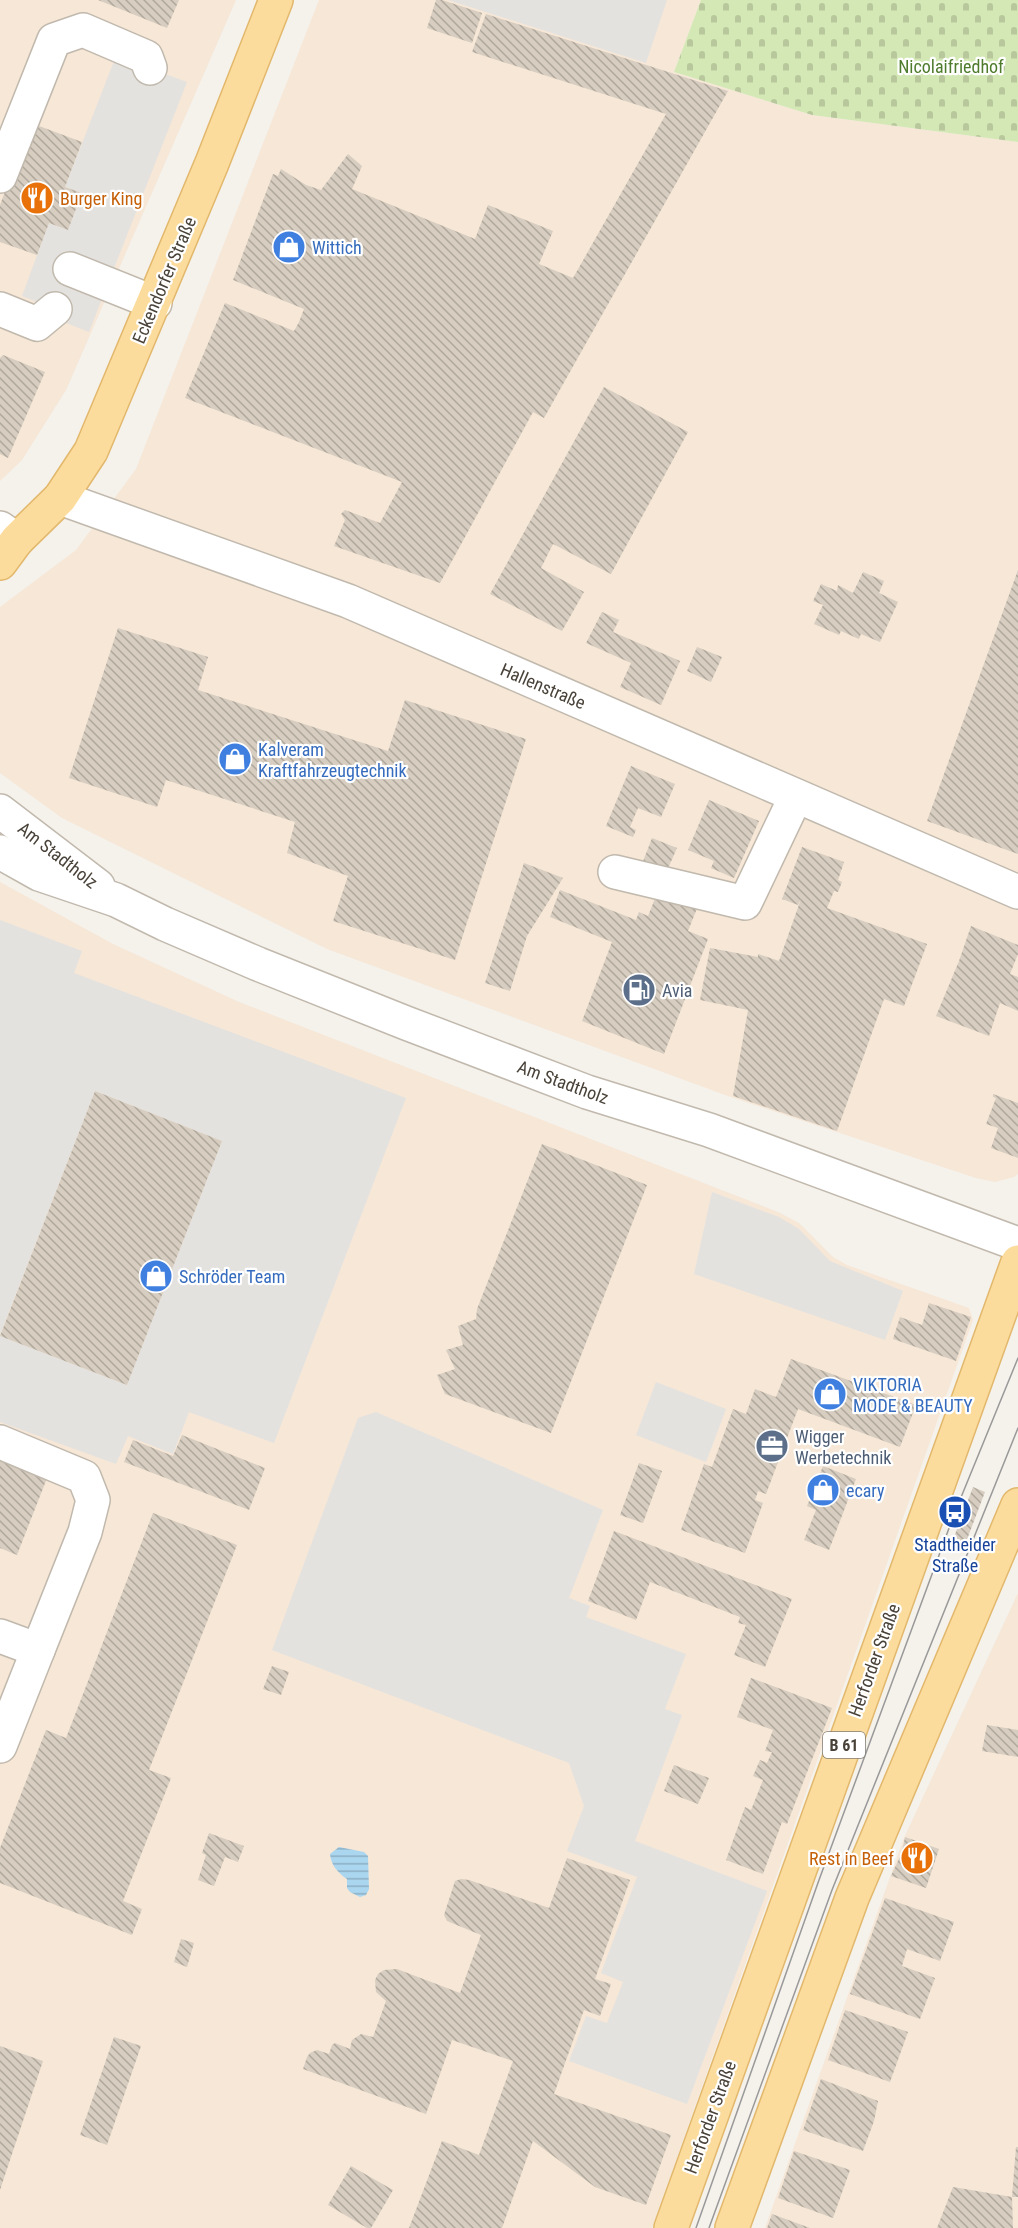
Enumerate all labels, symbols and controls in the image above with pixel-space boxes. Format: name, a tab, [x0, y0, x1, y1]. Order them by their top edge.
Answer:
park label: Nicolaifriedhof	[898, 56, 1004, 77]
restaurant icon: Burger King	[19, 180, 55, 216]
place label: Burger King	[60, 188, 142, 209]
street label: Eckendorfer Straße	[128, 214, 200, 346]
shop icon: Wittich	[271, 229, 307, 265]
place label: Wittich	[312, 237, 362, 258]
street label: Hallenstraße	[497, 659, 589, 713]
place label: Kalveram Kraftfahrzeugtechnik	[258, 739, 407, 781]
shop icon: Kalveram Kraftfahrzeugtechnik	[217, 741, 253, 777]
street label: Am Stadtholz	[14, 817, 102, 893]
fuel station icon: Avia	[621, 972, 657, 1008]
place label: Avia	[662, 980, 692, 1001]
street label: Am Stadtholz	[515, 1056, 611, 1108]
shop icon: Schröder Team	[138, 1258, 174, 1294]
place label: Schröder Team	[179, 1266, 285, 1287]
place label: VIKTORIA MODE & BEAUTY	[853, 1374, 973, 1416]
shop icon: VIKTORIA MODE & BEAUTY	[812, 1376, 848, 1412]
place label: Wigger Werbetechnik	[795, 1426, 891, 1468]
office icon: Wigger Werbetechnik	[754, 1428, 790, 1464]
shop icon: ecary	[805, 1472, 841, 1508]
place label: ecary	[846, 1480, 885, 1501]
bus stop icon: Stadtheider Straße	[937, 1494, 973, 1530]
place label: Stadtheider Straße	[914, 1534, 996, 1576]
street label: Herforder Straße	[844, 1601, 904, 1719]
road number: B 61	[823, 1732, 865, 1758]
restaurant icon: Rest in Beef	[899, 1840, 935, 1876]
place label: Rest in Beef	[809, 1848, 894, 1869]
street label: Herforder Straße	[680, 2058, 740, 2176]

